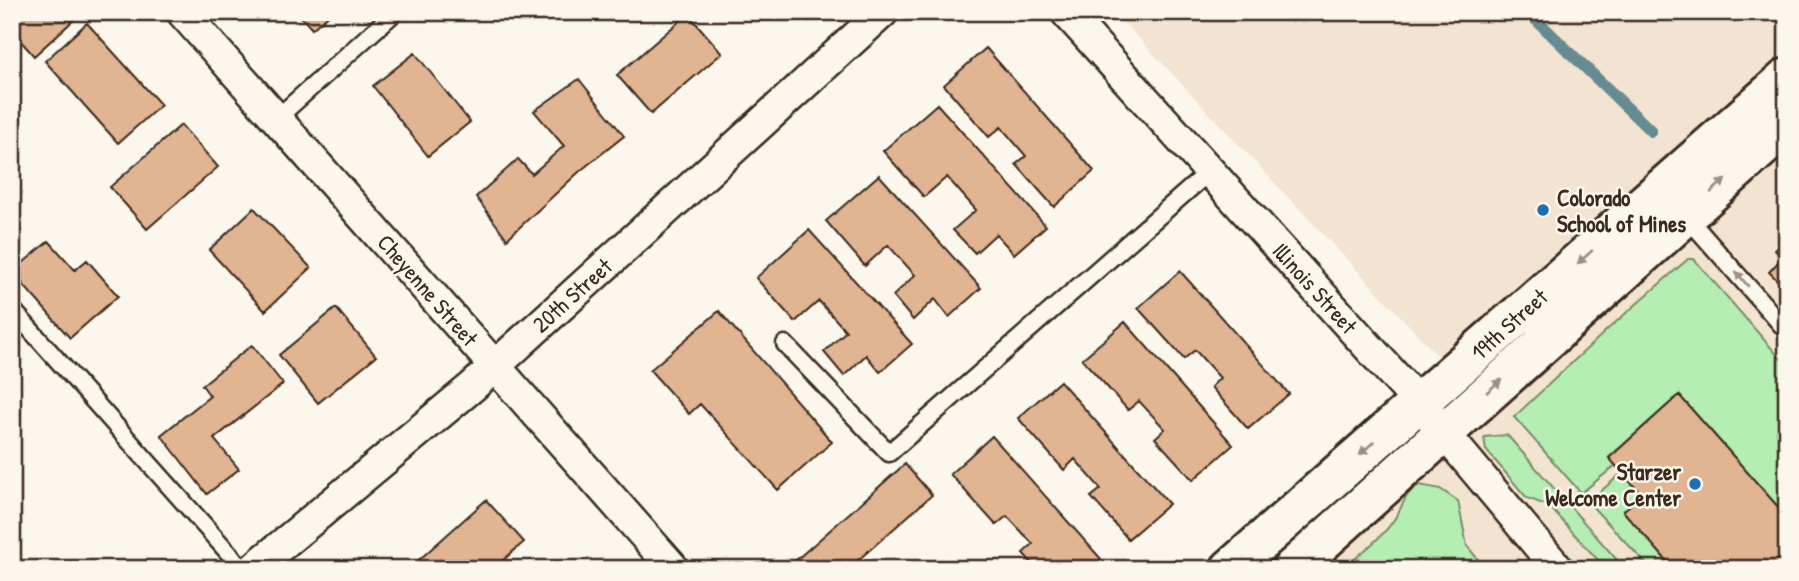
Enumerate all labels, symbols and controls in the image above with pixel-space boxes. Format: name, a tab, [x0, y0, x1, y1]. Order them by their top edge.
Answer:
one-way arrow	[1710, 178, 1727, 194]
place label: Colorado School of Mines	[1557, 182, 1686, 239]
marker: Colorado School of Mines	[1535, 202, 1551, 218]
street label: Cheyenne Street	[371, 227, 486, 353]
street label: Illinois Street	[1266, 236, 1365, 341]
one-way arrow	[1577, 248, 1594, 264]
street label: 20th Street	[525, 250, 619, 339]
one-way arrow	[1734, 270, 1750, 288]
street label: 19th Street	[1464, 281, 1555, 367]
one-way arrow	[1485, 379, 1502, 395]
one-way arrow	[1359, 440, 1376, 455]
place label: Starzer Welcome Center	[1545, 456, 1681, 513]
marker: Starzer Welcome Center	[1687, 476, 1703, 492]

